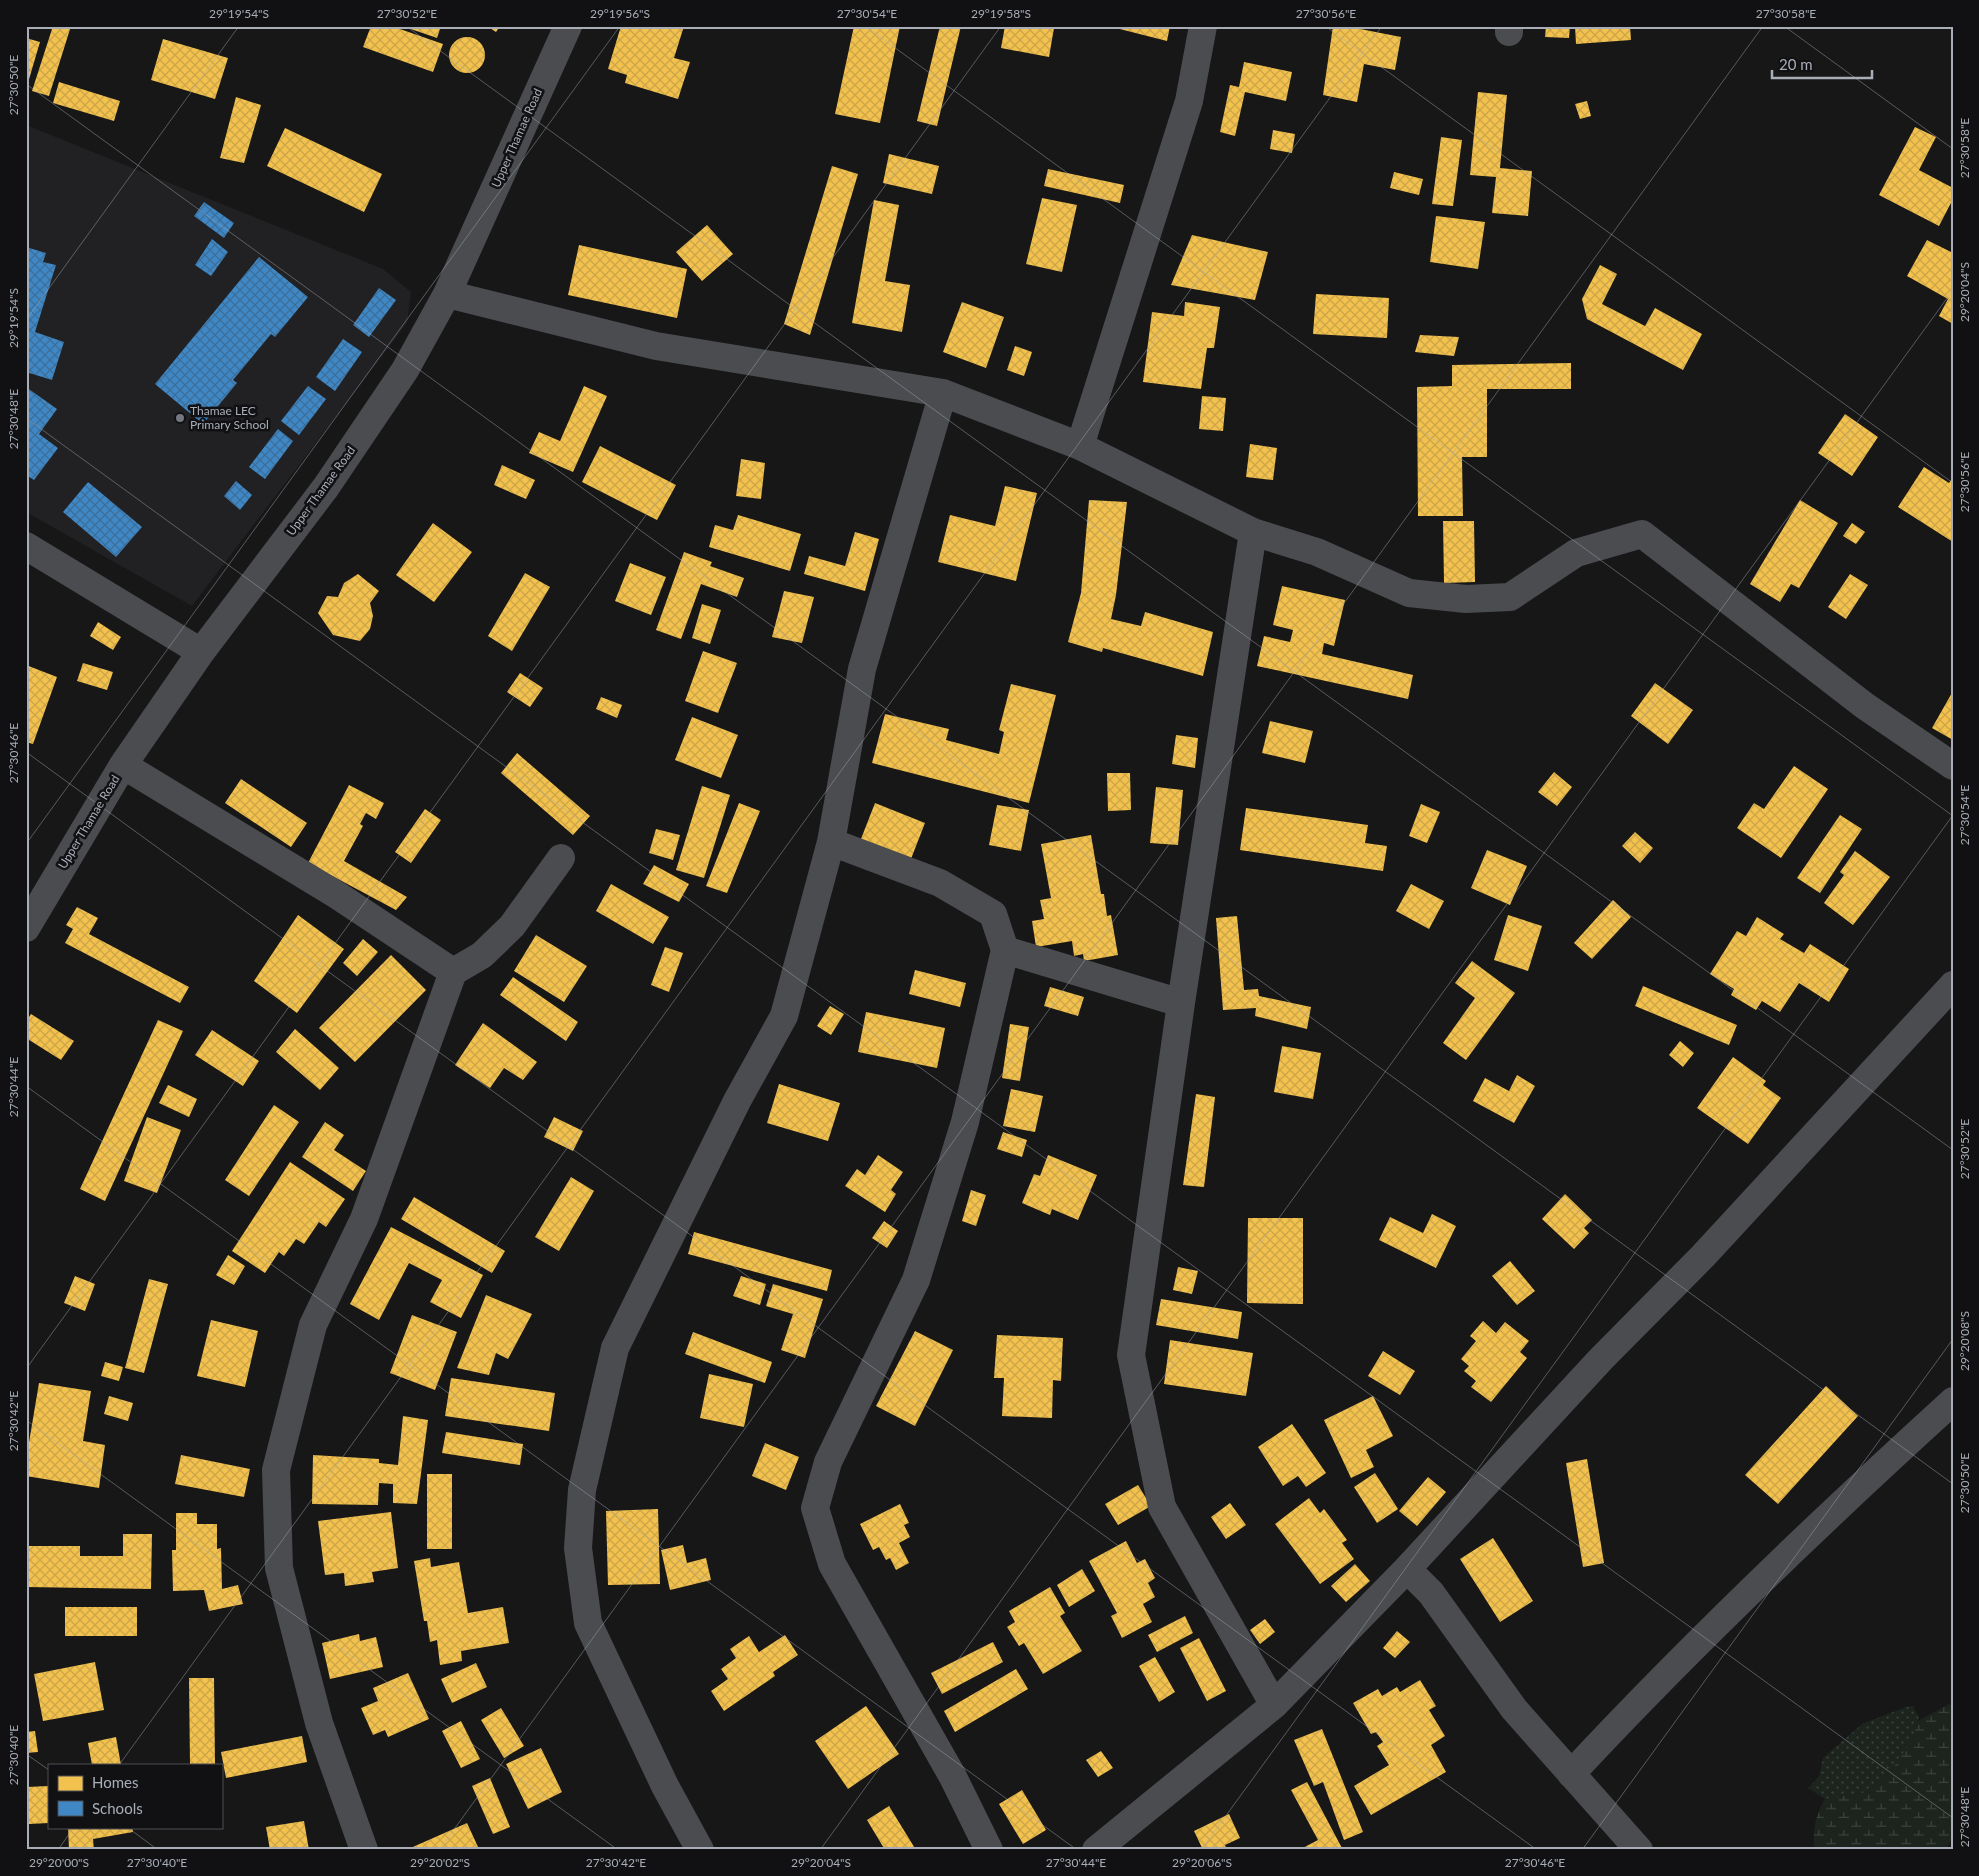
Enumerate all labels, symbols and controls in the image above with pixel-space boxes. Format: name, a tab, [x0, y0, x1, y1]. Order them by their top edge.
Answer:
text: 29°19'54"S	[209, 6, 269, 21]
text: 27°30'52"E	[377, 6, 437, 21]
text: 29°19'56"S	[590, 6, 650, 21]
text: 27°30'54"E	[837, 6, 897, 21]
text: 29°19'58"S	[971, 6, 1031, 21]
text: 27°30'56"E	[1296, 6, 1356, 21]
text: 27°30'58"E	[1756, 6, 1816, 21]
scale bar	[1772, 48, 1872, 80]
text: 27°30'50"E	[6, 55, 21, 115]
text: 20 m	[1779, 55, 1813, 73]
street label: Upper Thamae Road	[488, 86, 545, 190]
text: 27°30'58"E	[1957, 118, 1972, 178]
text: 29°20'04"S	[1957, 262, 1972, 322]
text: 29°19'54"S	[6, 288, 21, 348]
text: 27°30'48"E	[6, 389, 21, 449]
place label: Thamae LEC Primary School	[190, 403, 269, 432]
marker: Thamae LEC Primary School	[174, 412, 186, 424]
street label: Upper Thamae Road	[283, 443, 358, 538]
text: 27°30'56"E	[1957, 452, 1972, 512]
text: 27°30'46"E	[6, 723, 21, 783]
street label: Upper Thamae Road	[55, 772, 122, 871]
text: 27°30'54"E	[1957, 785, 1972, 845]
text: 27°30'44"E	[6, 1057, 21, 1117]
text: 27°30'52"E	[1957, 1119, 1972, 1179]
text: 29°20'08"S	[1957, 1311, 1972, 1371]
text: 27°30'42"E	[6, 1391, 21, 1451]
text: 27°30'50"E	[1957, 1453, 1972, 1513]
text: 27°30'40"E	[6, 1725, 21, 1785]
legend	[48, 1764, 222, 1828]
text: Homes	[92, 1773, 138, 1791]
text: 27°30'48"E	[1957, 1787, 1972, 1847]
text: Schools	[92, 1799, 143, 1817]
text: 29°20'00"S	[29, 1855, 89, 1870]
text: 27°30'40"E	[127, 1855, 187, 1870]
text: 29°20'02"S	[410, 1855, 470, 1870]
text: 27°30'42"E	[586, 1855, 646, 1870]
text: 29°20'04"S	[791, 1855, 851, 1870]
text: 27°30'44"E	[1046, 1855, 1106, 1870]
text: 29°20'06"S	[1172, 1855, 1232, 1870]
text: 27°30'46"E	[1505, 1855, 1565, 1870]

